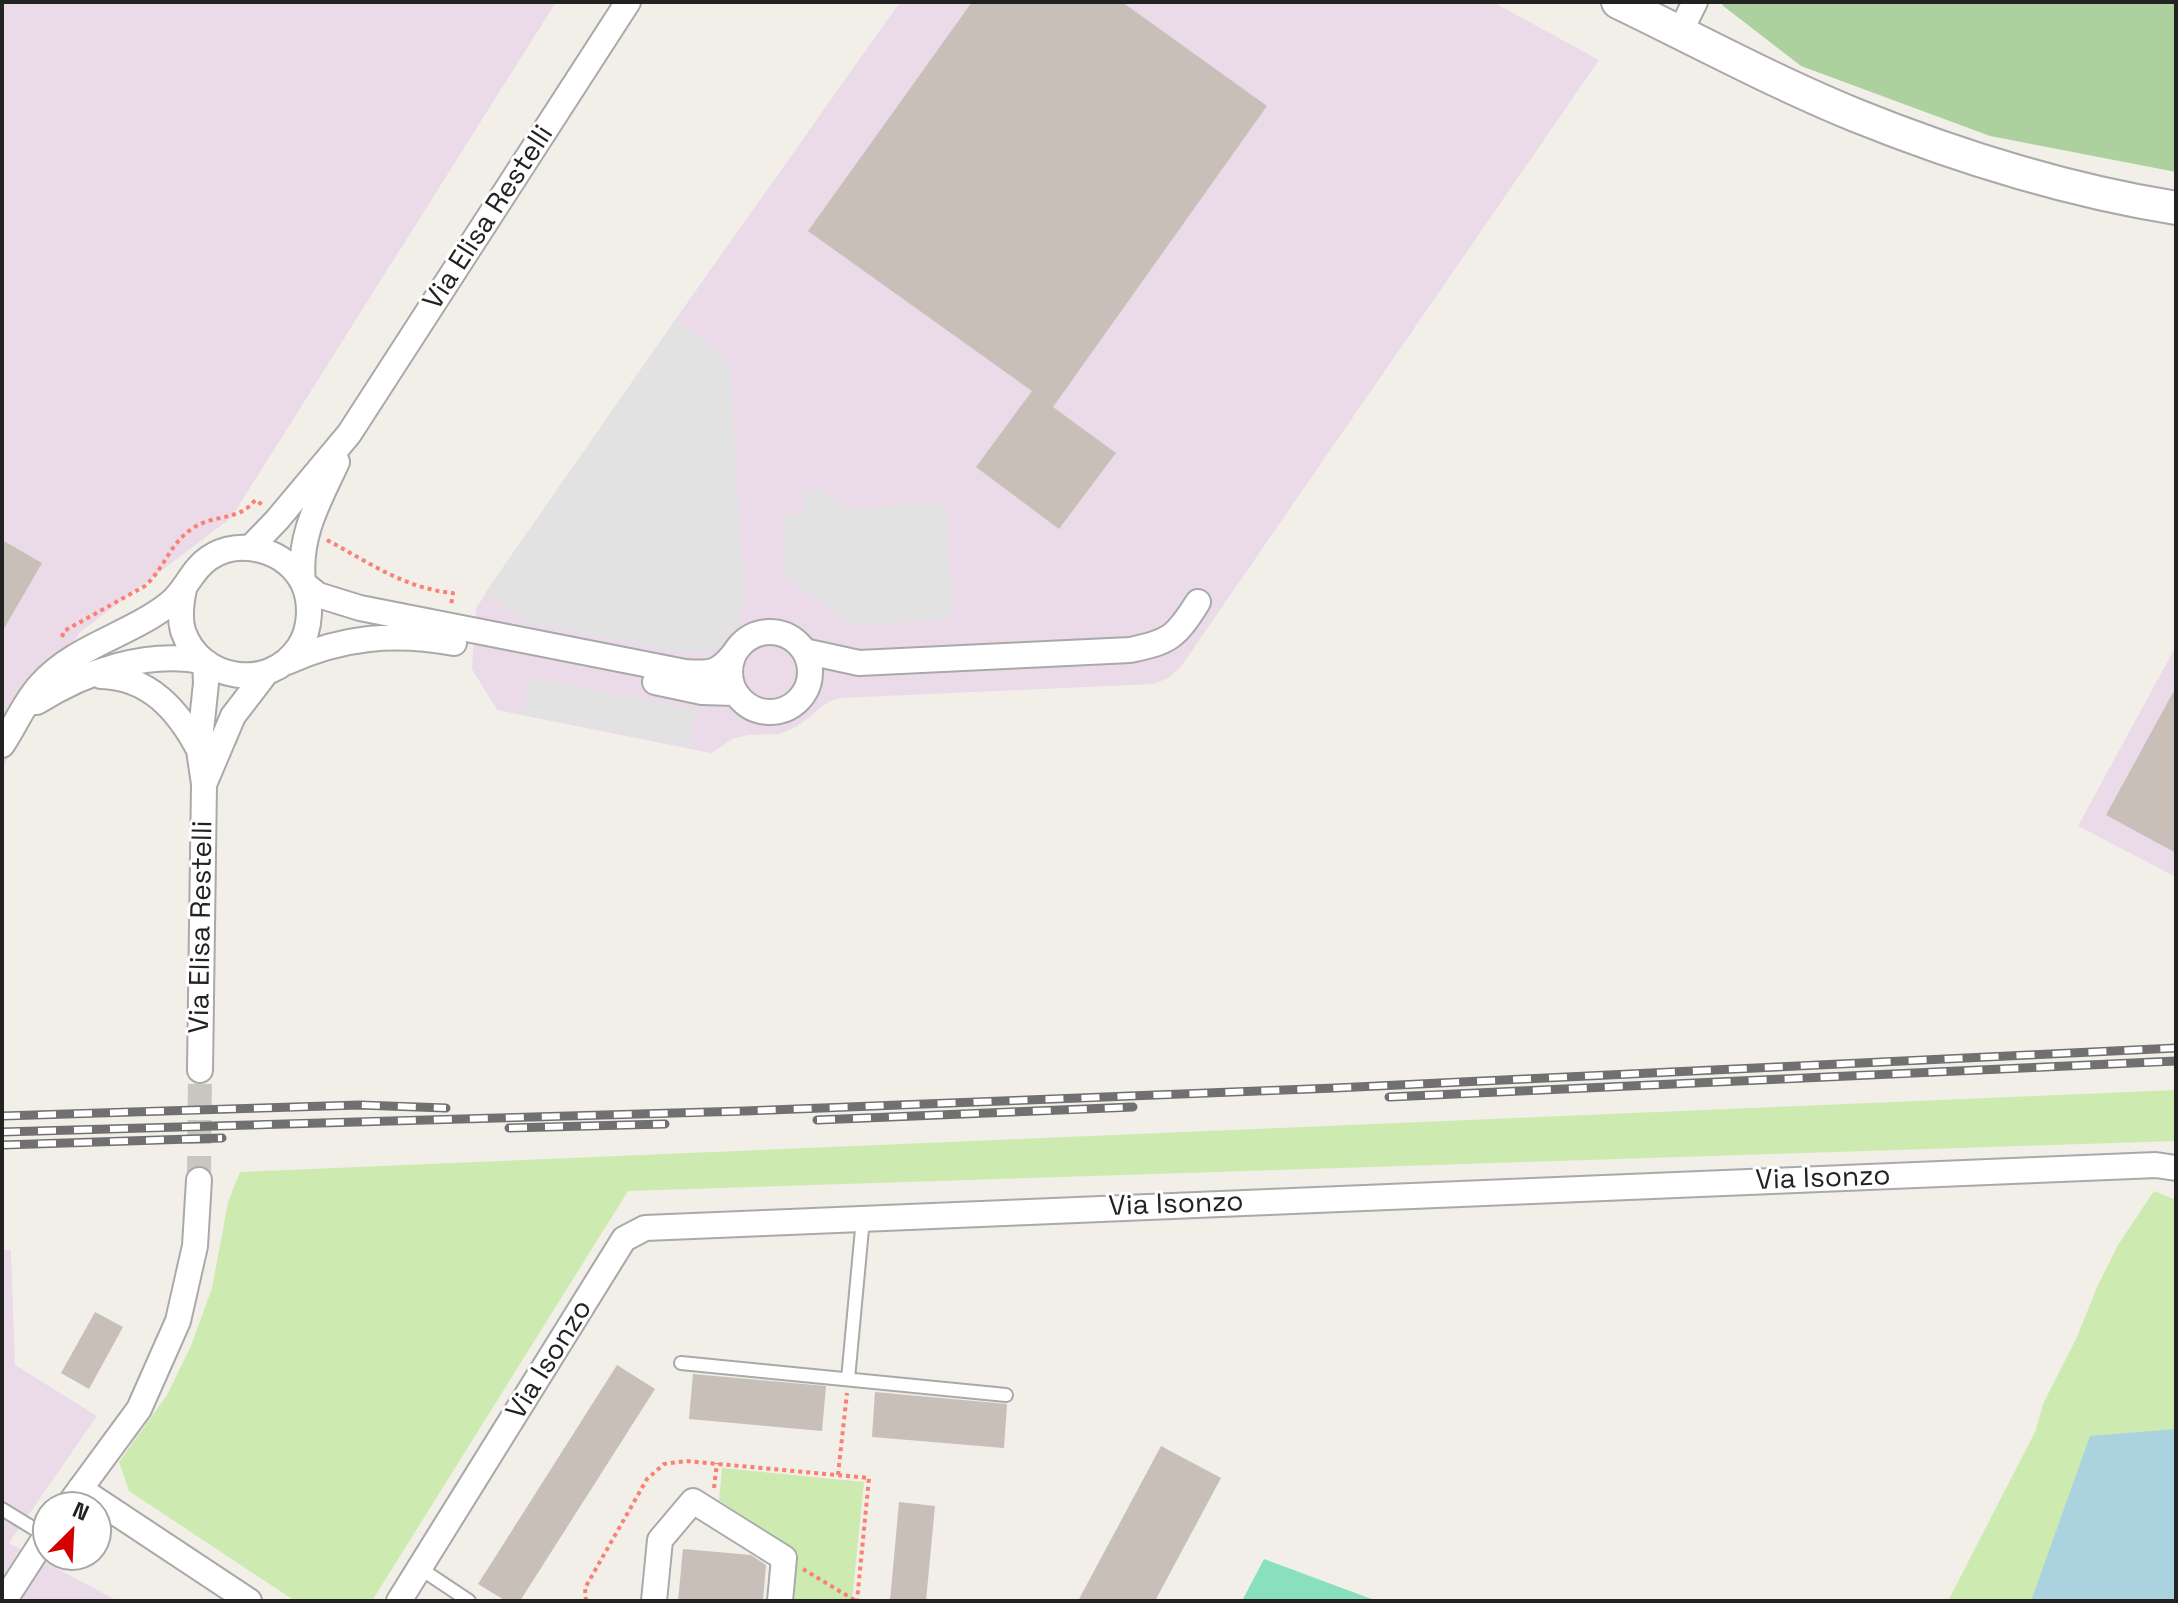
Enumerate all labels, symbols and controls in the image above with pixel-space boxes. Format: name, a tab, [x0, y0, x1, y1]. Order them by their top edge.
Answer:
street label: Via Elisa Restelli	[417, 119, 561, 317]
street label: Via Elisa Restelli	[183, 820, 221, 1034]
street label: Via Isonzo	[1755, 1160, 1891, 1198]
street label: Via Isonzo	[1108, 1186, 1244, 1224]
street label: Via Isonzo	[500, 1294, 600, 1426]
north arrow	[32, 1491, 112, 1571]
text: N	[69, 1495, 93, 1527]

